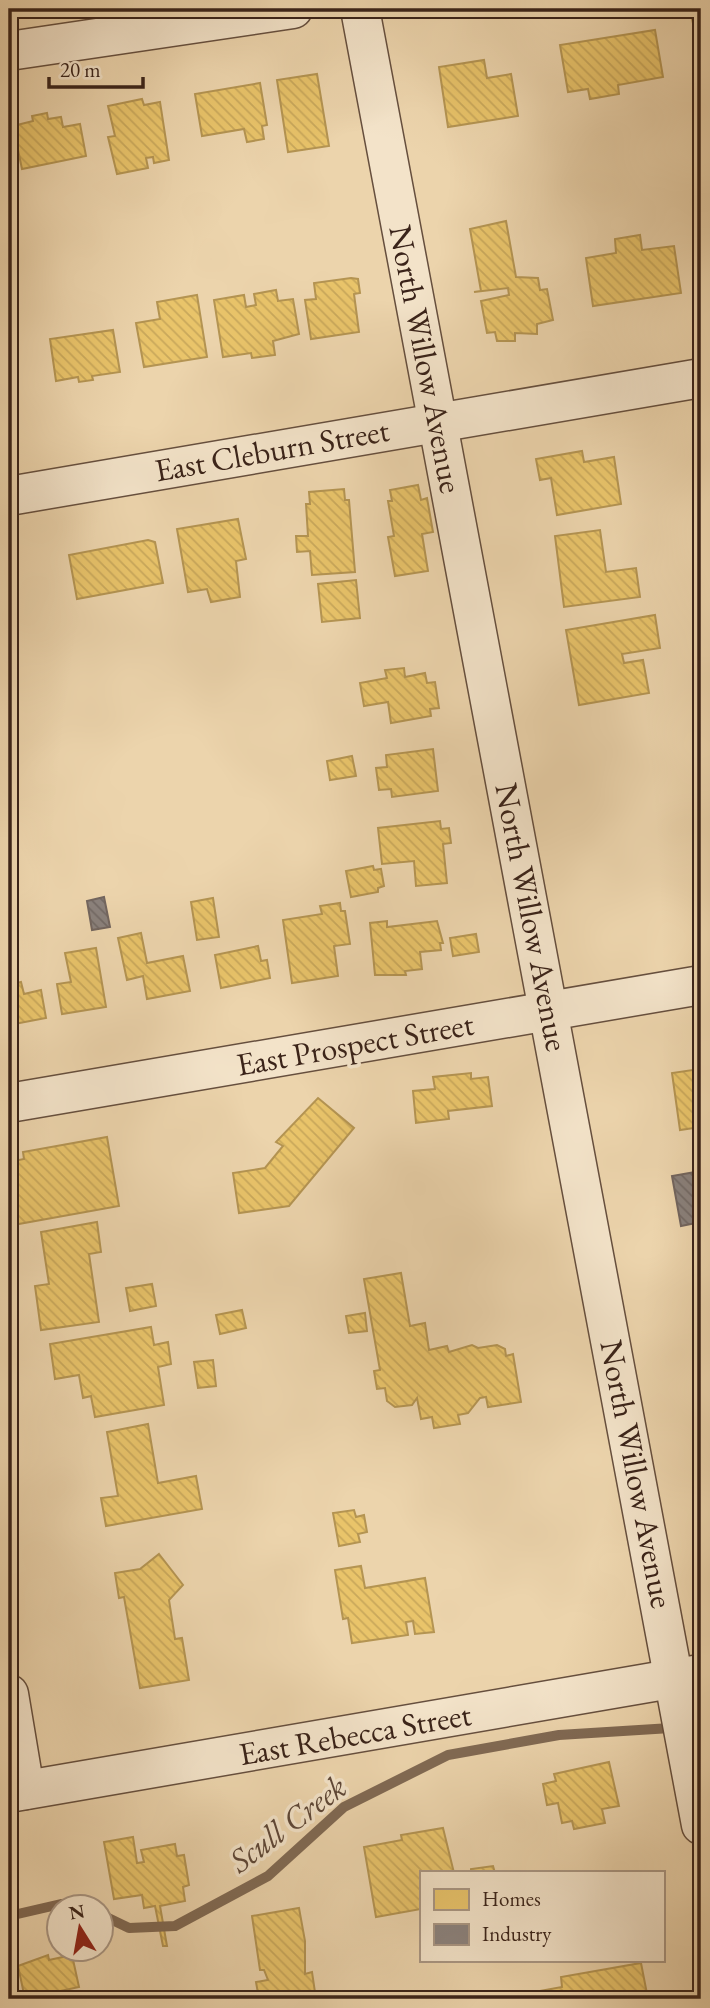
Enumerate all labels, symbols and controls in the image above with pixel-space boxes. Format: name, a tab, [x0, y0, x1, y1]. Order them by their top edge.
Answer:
scale bar	[49, 46, 144, 90]
text: 20 m	[60, 56, 101, 83]
street label: North Willow Avenue	[379, 221, 473, 497]
street label: East Cleburn Street	[151, 409, 393, 491]
street label: North Willow Avenue	[485, 779, 579, 1055]
street label: East Prospect Street	[233, 1002, 477, 1086]
street label: North Willow Avenue	[590, 1336, 684, 1612]
street label: East Rebecca Street	[236, 1693, 474, 1775]
water label: Scull Creek	[219, 1765, 355, 1882]
legend	[420, 1871, 664, 1962]
text: Homes	[482, 1885, 541, 1912]
north arrow	[46, 1892, 116, 1962]
text: N	[67, 1898, 87, 1926]
text: Industry	[482, 1920, 552, 1947]

